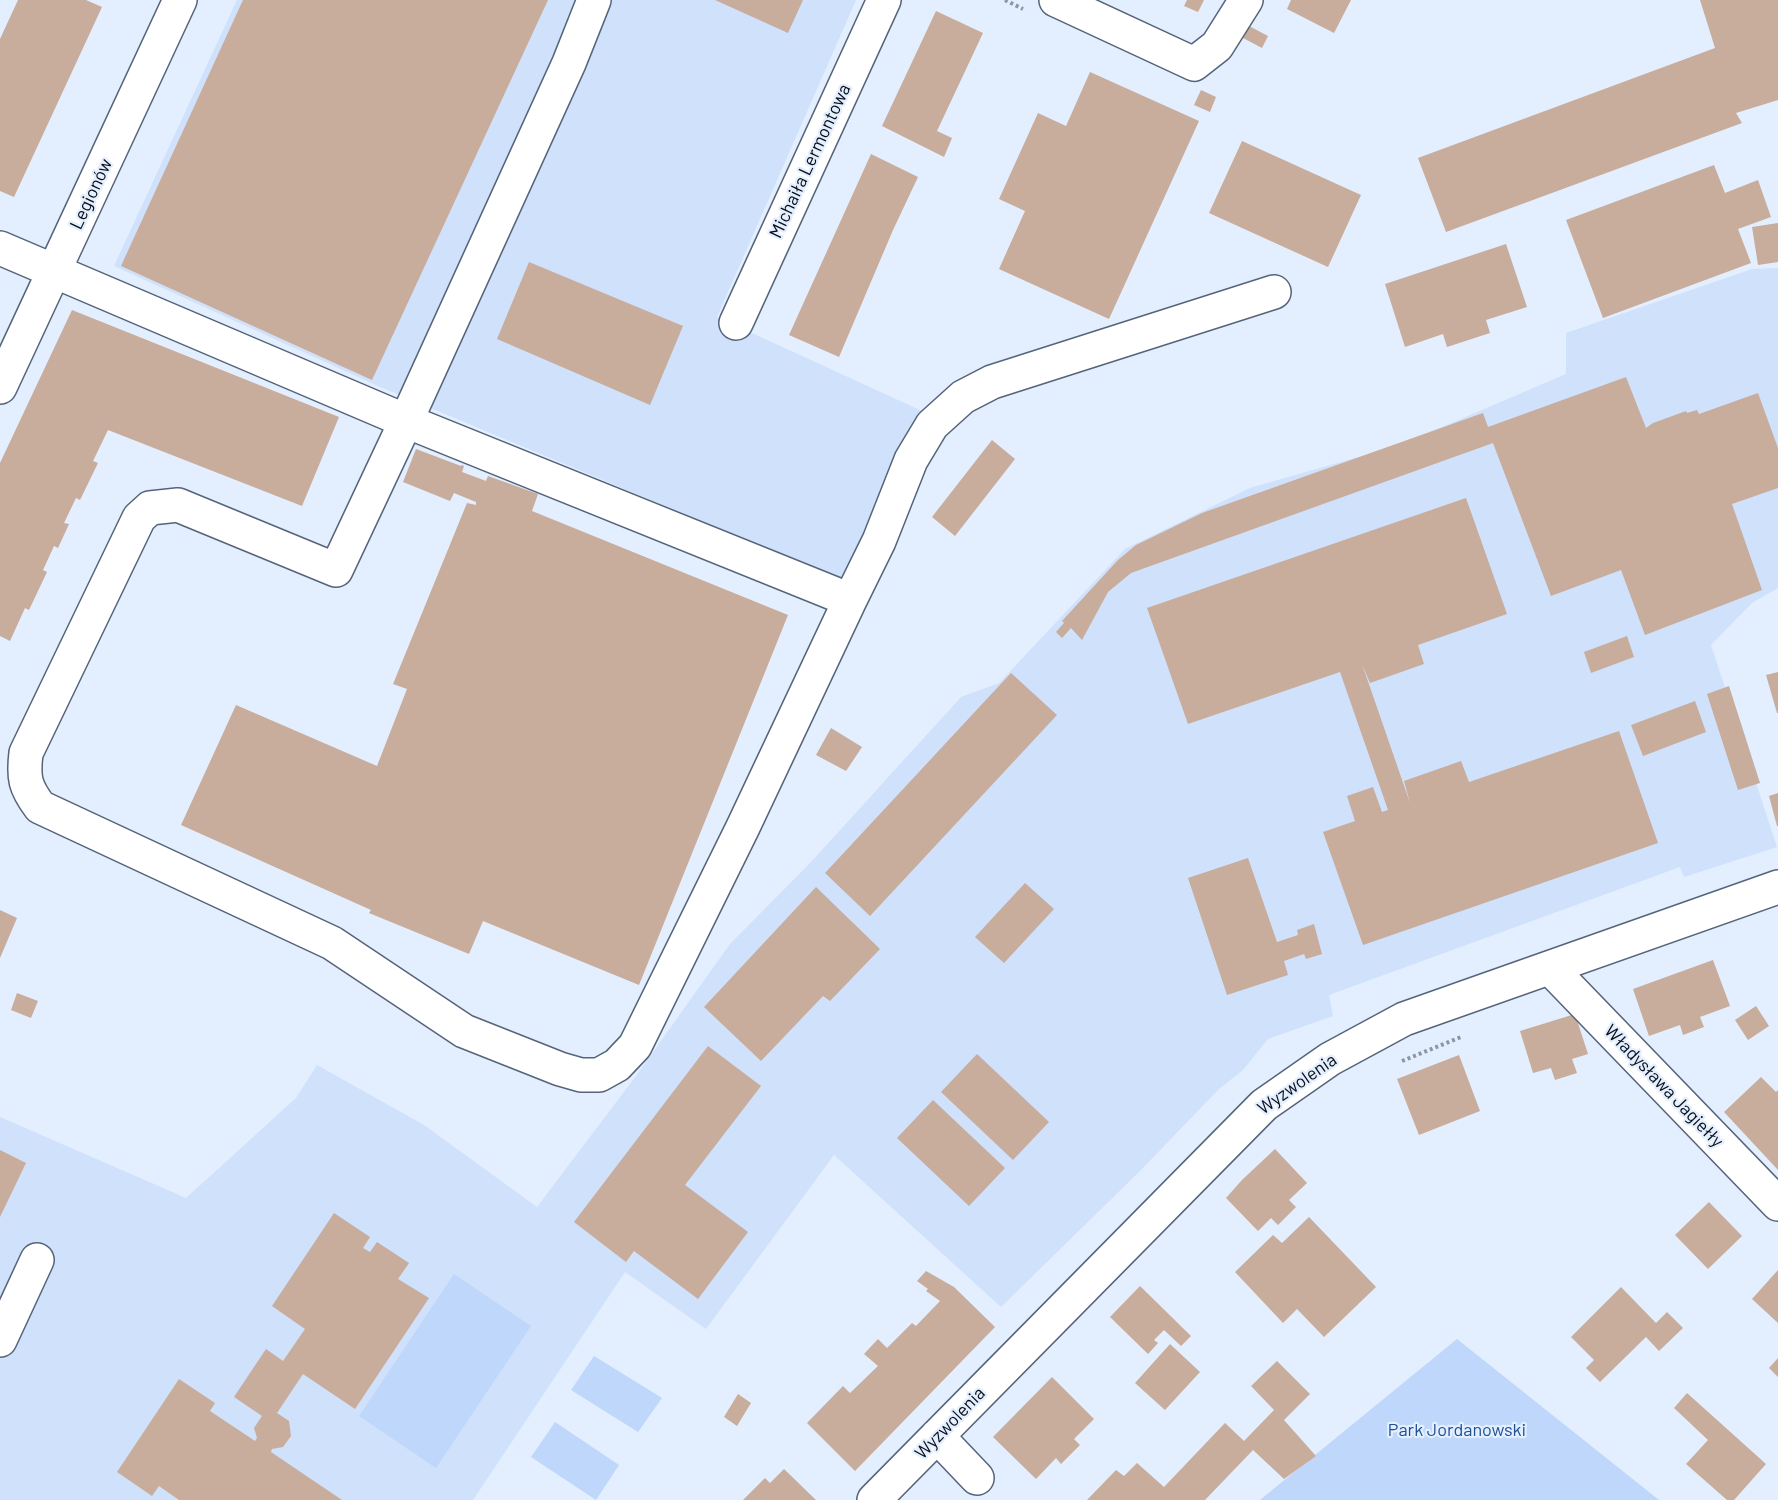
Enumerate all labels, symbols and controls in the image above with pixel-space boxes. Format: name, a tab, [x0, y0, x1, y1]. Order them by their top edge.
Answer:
street label: Michaiła Lermontowa	[765, 80, 855, 242]
street label: Legionów	[65, 155, 117, 233]
street label: Władysława Jagiełły	[1600, 1020, 1728, 1152]
street label: Wyzwolenia	[1253, 1049, 1341, 1119]
street label: Wyzwolenia	[910, 1383, 990, 1463]
park label: Park Jordanowski	[1388, 1419, 1526, 1441]

